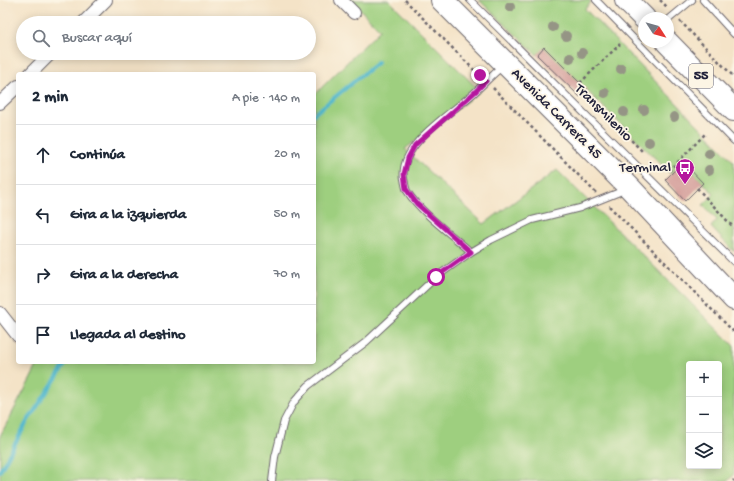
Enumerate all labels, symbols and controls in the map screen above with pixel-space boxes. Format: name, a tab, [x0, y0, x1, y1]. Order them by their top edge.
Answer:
north arrow	[638, 12, 674, 48]
search box	[16, 16, 316, 60]
icon: search	[30, 27, 52, 49]
text: Buscar aquí	[62, 29, 132, 47]
road number: 55	[689, 64, 713, 88]
street label: Avenida Carrera 45	[507, 65, 605, 163]
route end	[471, 66, 489, 84]
street label: TransMilenio	[569, 79, 636, 146]
text: 2 min	[32, 88, 68, 108]
text: A pie · 140 m	[232, 91, 300, 106]
icon: ahead	[32, 144, 54, 166]
text: Continúa	[70, 146, 125, 164]
text: 20 m	[274, 147, 300, 162]
bus stop icon: Terminal	[674, 157, 696, 185]
place label: Terminal	[619, 159, 671, 177]
icon: left	[32, 204, 54, 226]
text: Gira a la izquierda	[70, 206, 186, 224]
text: 50 m	[273, 207, 300, 222]
icon: right	[32, 264, 54, 286]
text: Gira a la derecha	[70, 266, 178, 284]
text: 70 m	[274, 267, 300, 282]
route start	[427, 268, 445, 286]
icon: arrive	[32, 324, 54, 346]
text: Llegada al destino	[70, 326, 186, 344]
map controls	[686, 361, 722, 469]
button: +	[686, 361, 722, 397]
button: −	[686, 397, 722, 433]
button: layers	[686, 433, 722, 469]

